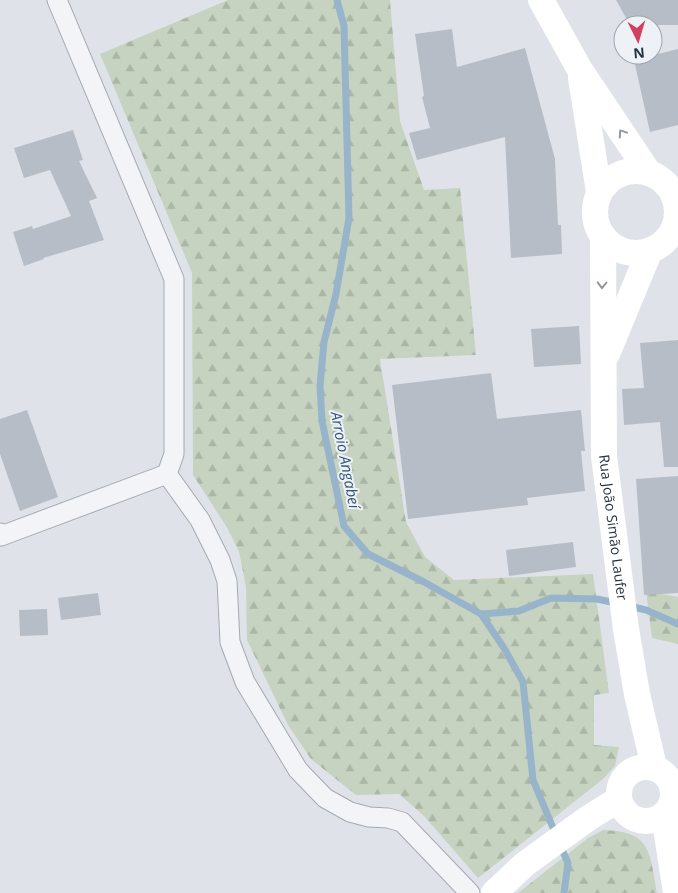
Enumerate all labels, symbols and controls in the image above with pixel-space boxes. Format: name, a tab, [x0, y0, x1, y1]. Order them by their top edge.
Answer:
north arrow	[613, 15, 663, 65]
text: N	[633, 43, 646, 63]
one-way arrow	[618, 129, 628, 138]
one-way arrow	[597, 282, 607, 289]
water label: Arroio Angabeí	[327, 409, 366, 512]
street label: Rua João Simão Laufer	[595, 453, 632, 602]

